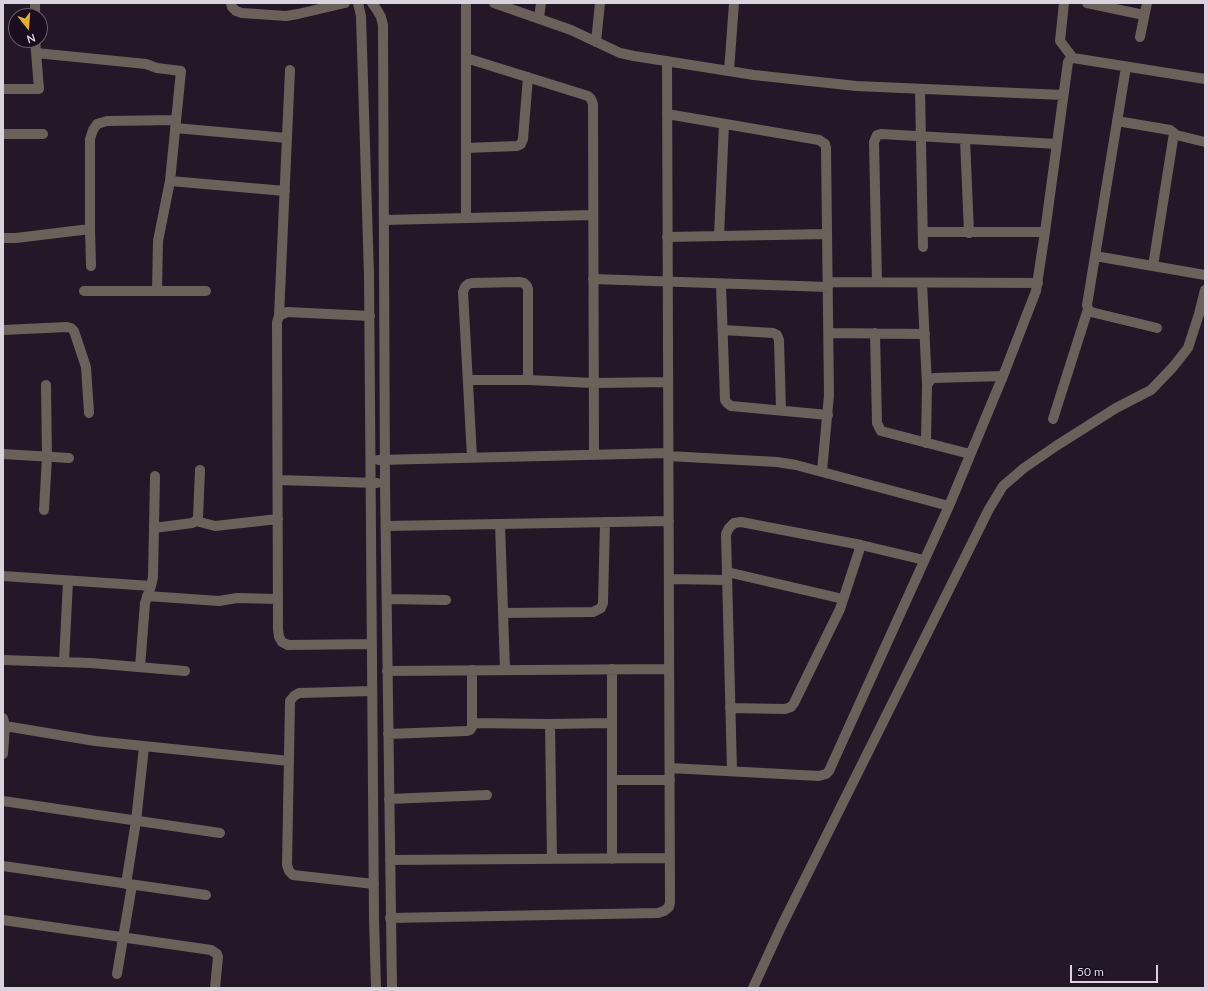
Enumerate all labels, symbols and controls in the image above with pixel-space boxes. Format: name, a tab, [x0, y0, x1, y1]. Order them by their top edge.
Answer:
north arrow	[8, 8, 48, 48]
text: N	[25, 32, 37, 46]
scale bar	[1072, 957, 1160, 983]
text: 50 m	[1077, 964, 1104, 979]

